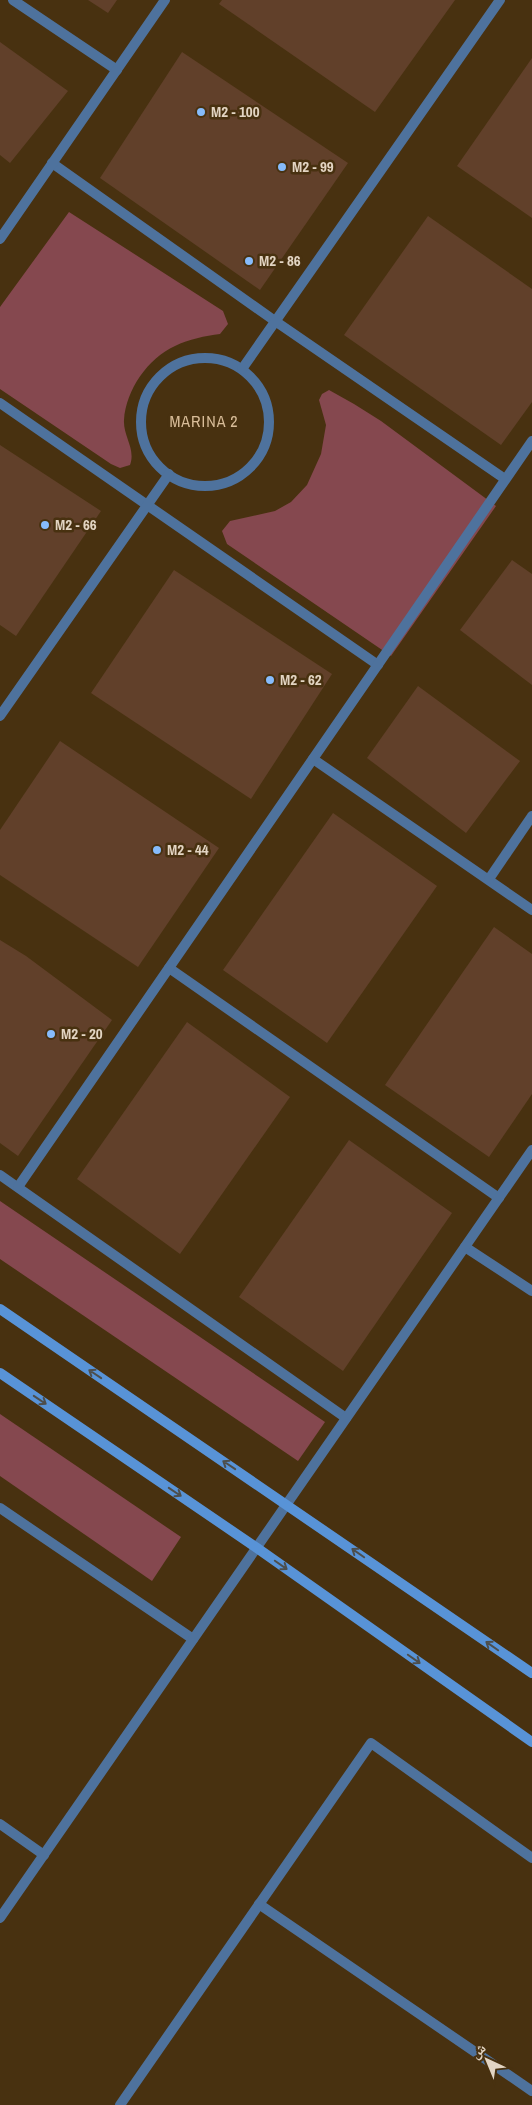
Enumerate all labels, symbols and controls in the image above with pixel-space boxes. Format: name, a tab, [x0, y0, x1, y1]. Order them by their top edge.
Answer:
place label: M2 - 100	[211, 101, 260, 122]
marker: M2 - 100	[195, 106, 207, 118]
place label: M2 - 99	[292, 156, 334, 177]
marker: M2 - 99	[276, 161, 288, 173]
place label: M2 - 86	[259, 250, 301, 271]
marker: M2 - 86	[243, 255, 255, 267]
district label: MARINA 2	[169, 410, 239, 432]
place label: M2 - 66	[55, 514, 97, 535]
marker: M2 - 66	[39, 519, 51, 531]
place label: M2 - 62	[280, 669, 322, 690]
marker: M2 - 62	[264, 674, 276, 686]
place label: M2 - 44	[167, 839, 209, 860]
marker: M2 - 44	[151, 844, 163, 856]
place label: M2 - 20	[61, 1023, 103, 1044]
marker: M2 - 20	[45, 1028, 57, 1040]
one-way arrow	[88, 1369, 102, 1379]
one-way arrow	[33, 1395, 47, 1405]
one-way arrow	[223, 1460, 237, 1470]
one-way arrow	[167, 1487, 181, 1497]
one-way arrow	[351, 1548, 365, 1558]
one-way arrow	[274, 1560, 288, 1570]
one-way arrow	[485, 1641, 499, 1651]
one-way arrow	[407, 1654, 421, 1664]
north arrow	[462, 2035, 512, 2085]
text: ش	[466, 2039, 490, 2062]

